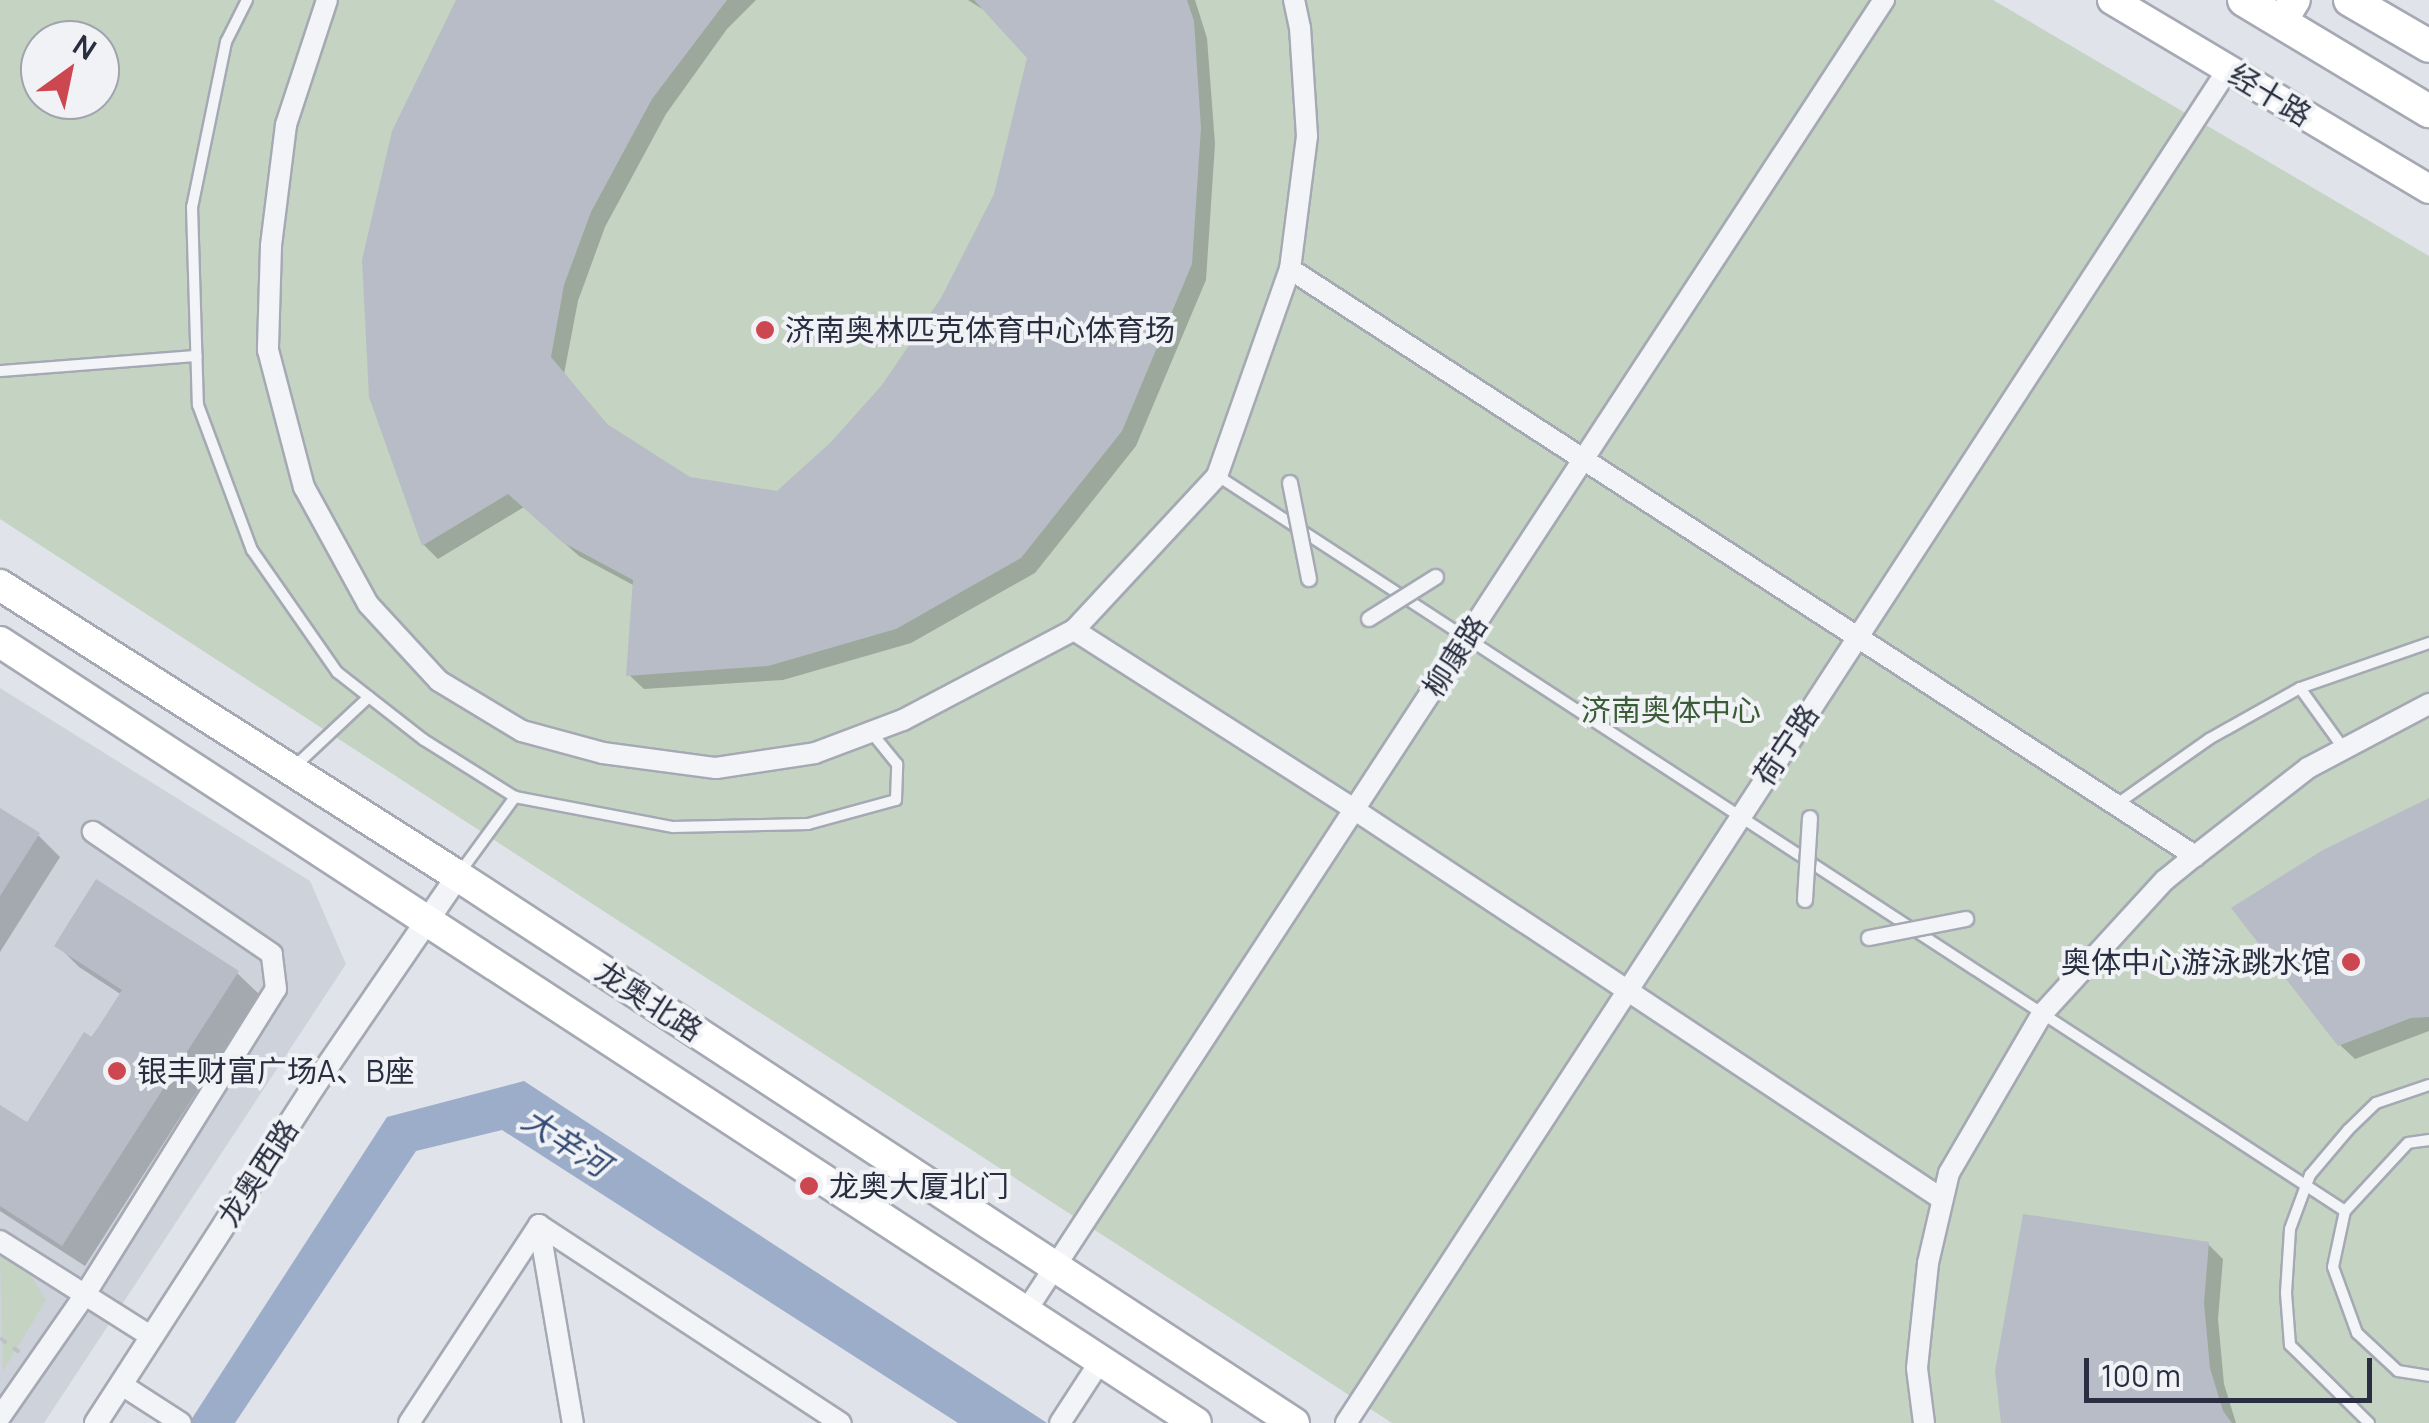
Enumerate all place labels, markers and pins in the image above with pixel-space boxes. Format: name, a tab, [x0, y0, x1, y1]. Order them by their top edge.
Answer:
place label: 济南奥林匹克体育中心体育场	[785, 312, 1175, 348]
marker: 济南奥林匹克体育中心体育场	[754, 319, 776, 341]
place label: 奥体中心游泳跳水馆	[2061, 944, 2331, 980]
marker: 奥体中心游泳跳水馆	[2340, 951, 2362, 973]
place label: 银丰财富广场A、B座	[137, 1053, 414, 1089]
marker: 银丰财富广场A、B座	[106, 1060, 128, 1082]
place label: 龙奥大厦北门	[829, 1168, 1009, 1204]
marker: 龙奥大厦北门	[798, 1175, 820, 1197]

